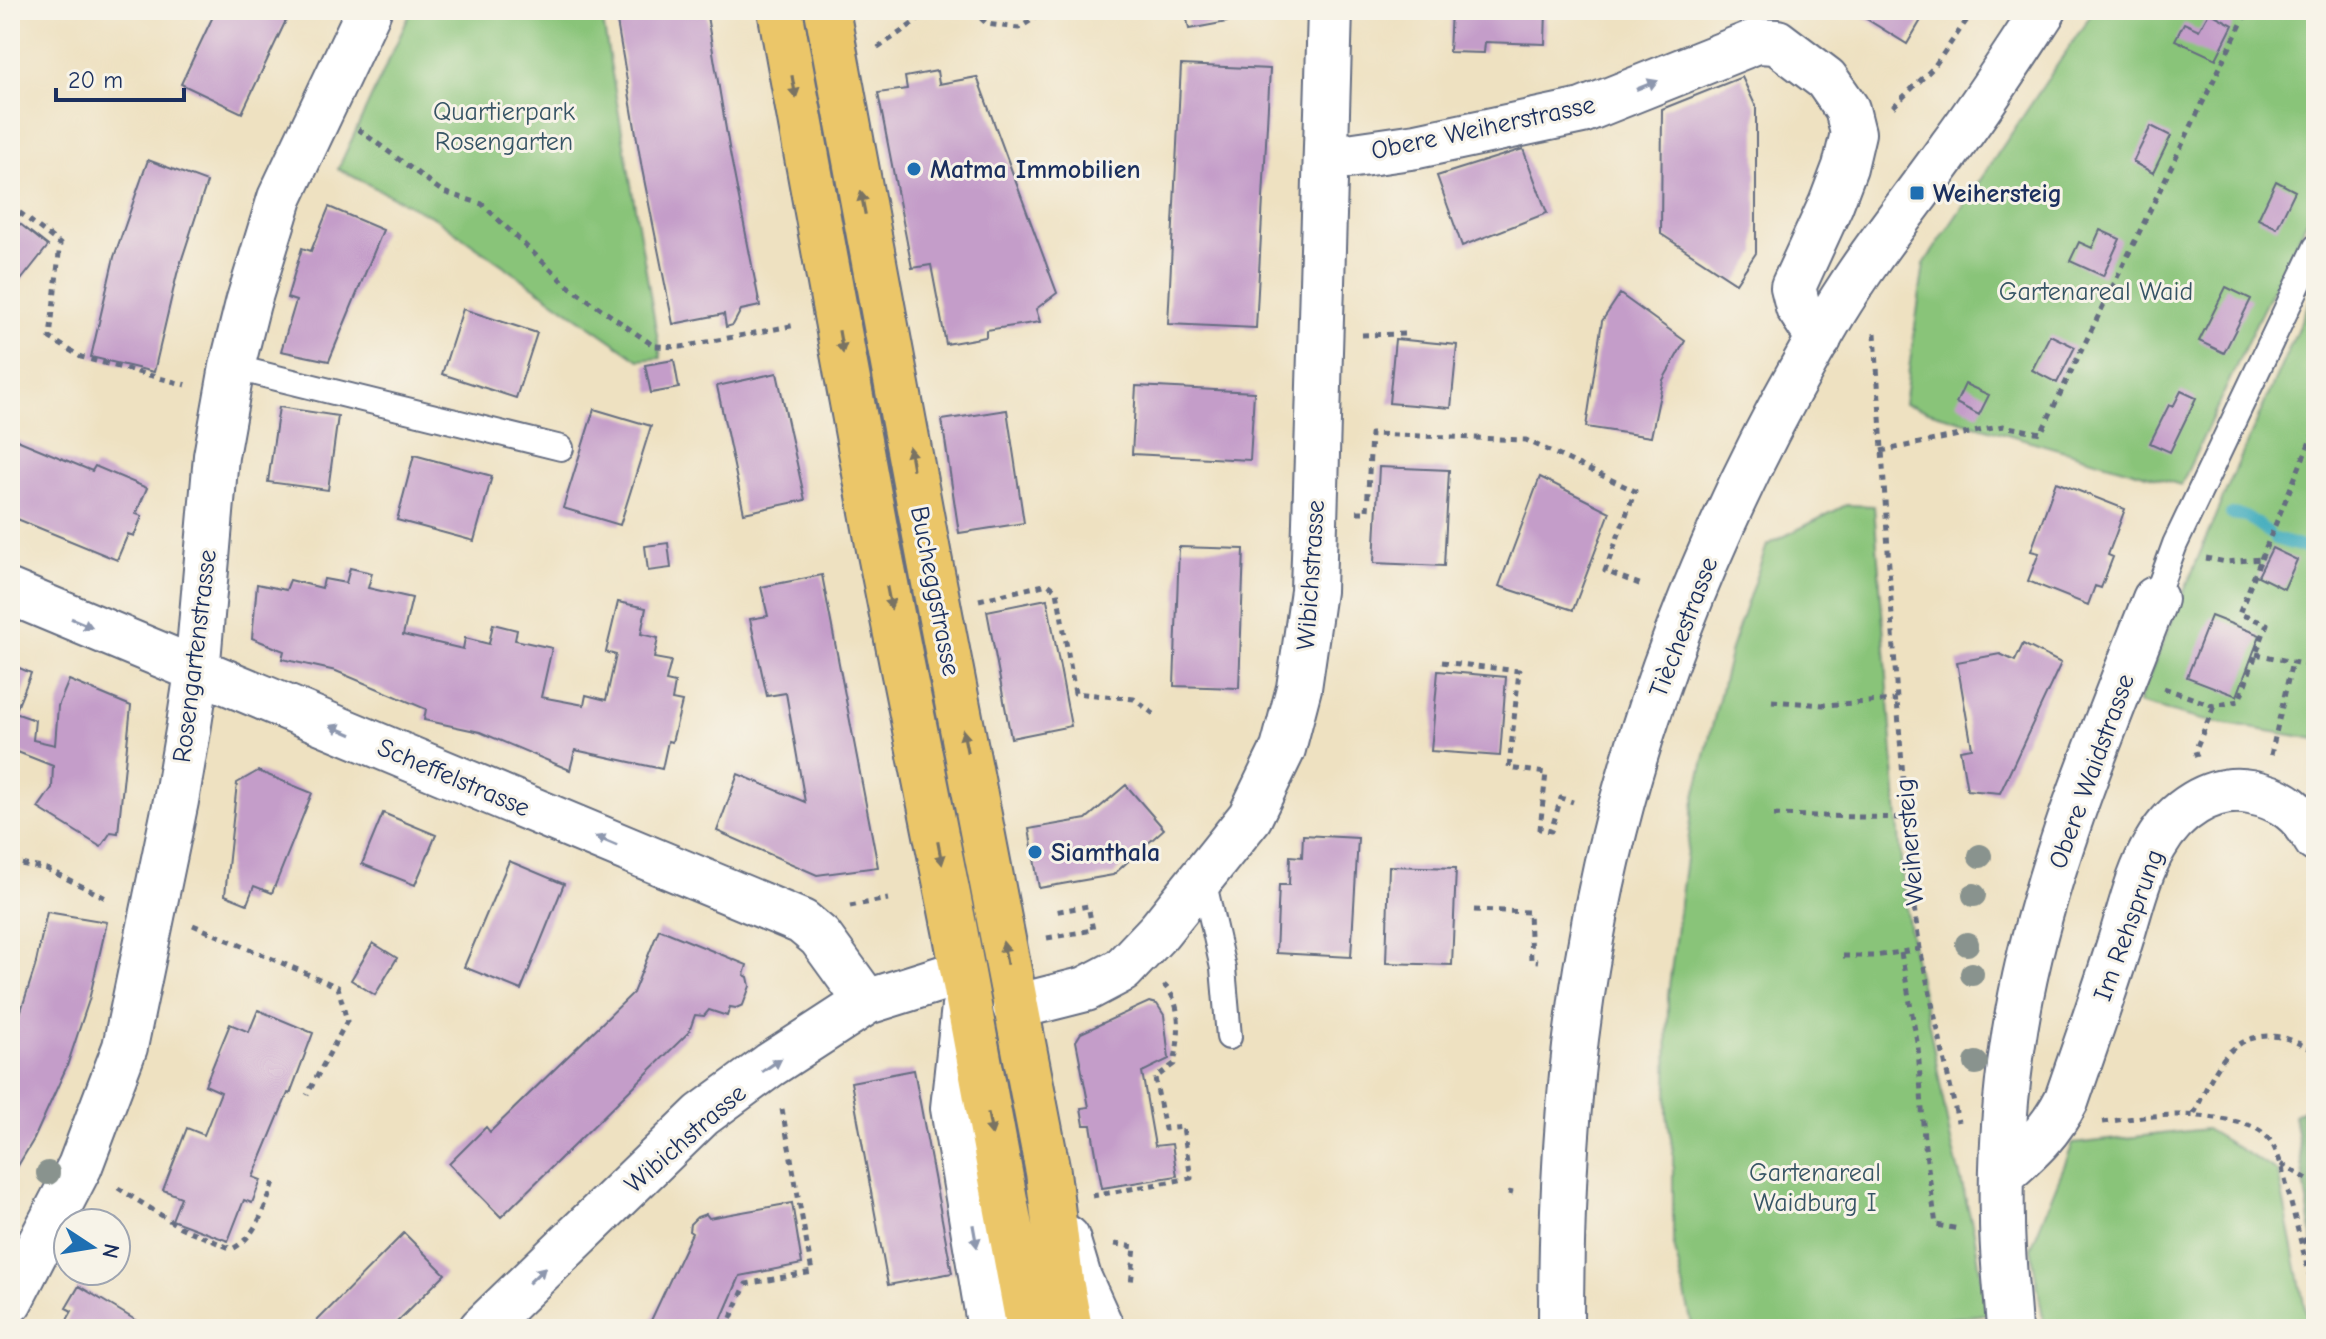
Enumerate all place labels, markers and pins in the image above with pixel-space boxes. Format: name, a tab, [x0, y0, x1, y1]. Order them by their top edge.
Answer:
place label: Matma Immobilien	[930, 155, 1141, 185]
marker: Matma Immobilien	[905, 160, 923, 178]
place label: Weihersteig	[1933, 179, 2062, 209]
marker: Weihersteig	[1908, 184, 1926, 202]
place label: Siamthala	[1051, 838, 1160, 868]
marker: Siamthala	[1026, 843, 1044, 861]

